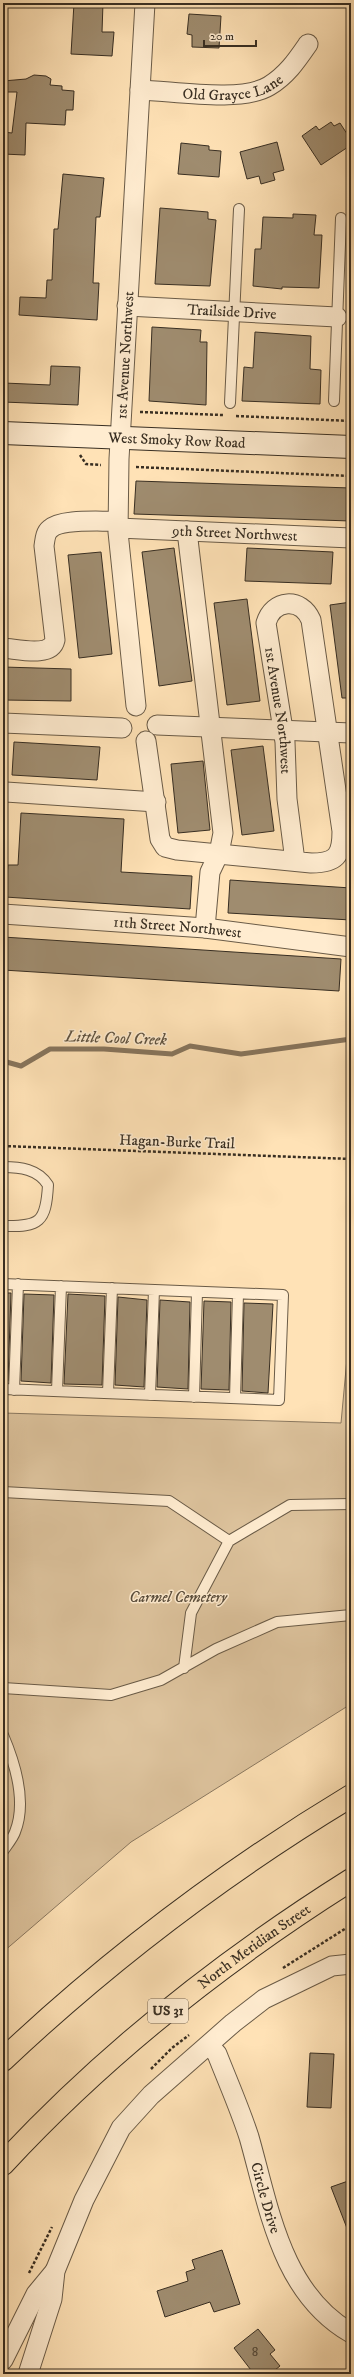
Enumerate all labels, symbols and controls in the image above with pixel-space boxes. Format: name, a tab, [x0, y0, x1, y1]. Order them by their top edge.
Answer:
scale bar	[204, 22, 256, 48]
text: 20 m	[210, 29, 234, 44]
street label: Old Grayce Lane	[182, 70, 287, 105]
street label: 1st Avenue Northwest	[112, 290, 138, 420]
street label: Trailside Drive	[187, 300, 277, 323]
street label: West Smoky Row Road	[107, 428, 246, 452]
street label: 9th Street Northwest	[171, 521, 298, 545]
street label: 1st Avenue Northwest	[260, 645, 296, 774]
street label: 11th Street Northwest	[113, 912, 243, 942]
water label: Little Cool Creek	[64, 1026, 167, 1050]
street label: Hagan-Burke Trail	[119, 1130, 236, 1154]
park label: Carmel Cemetery	[129, 1588, 228, 1607]
street label: North Meridian Street	[194, 1899, 314, 1993]
road number: US 31	[148, 1999, 188, 2023]
street label: Circle Drive	[247, 2160, 285, 2236]
house number: 8	[252, 2344, 258, 2360]

